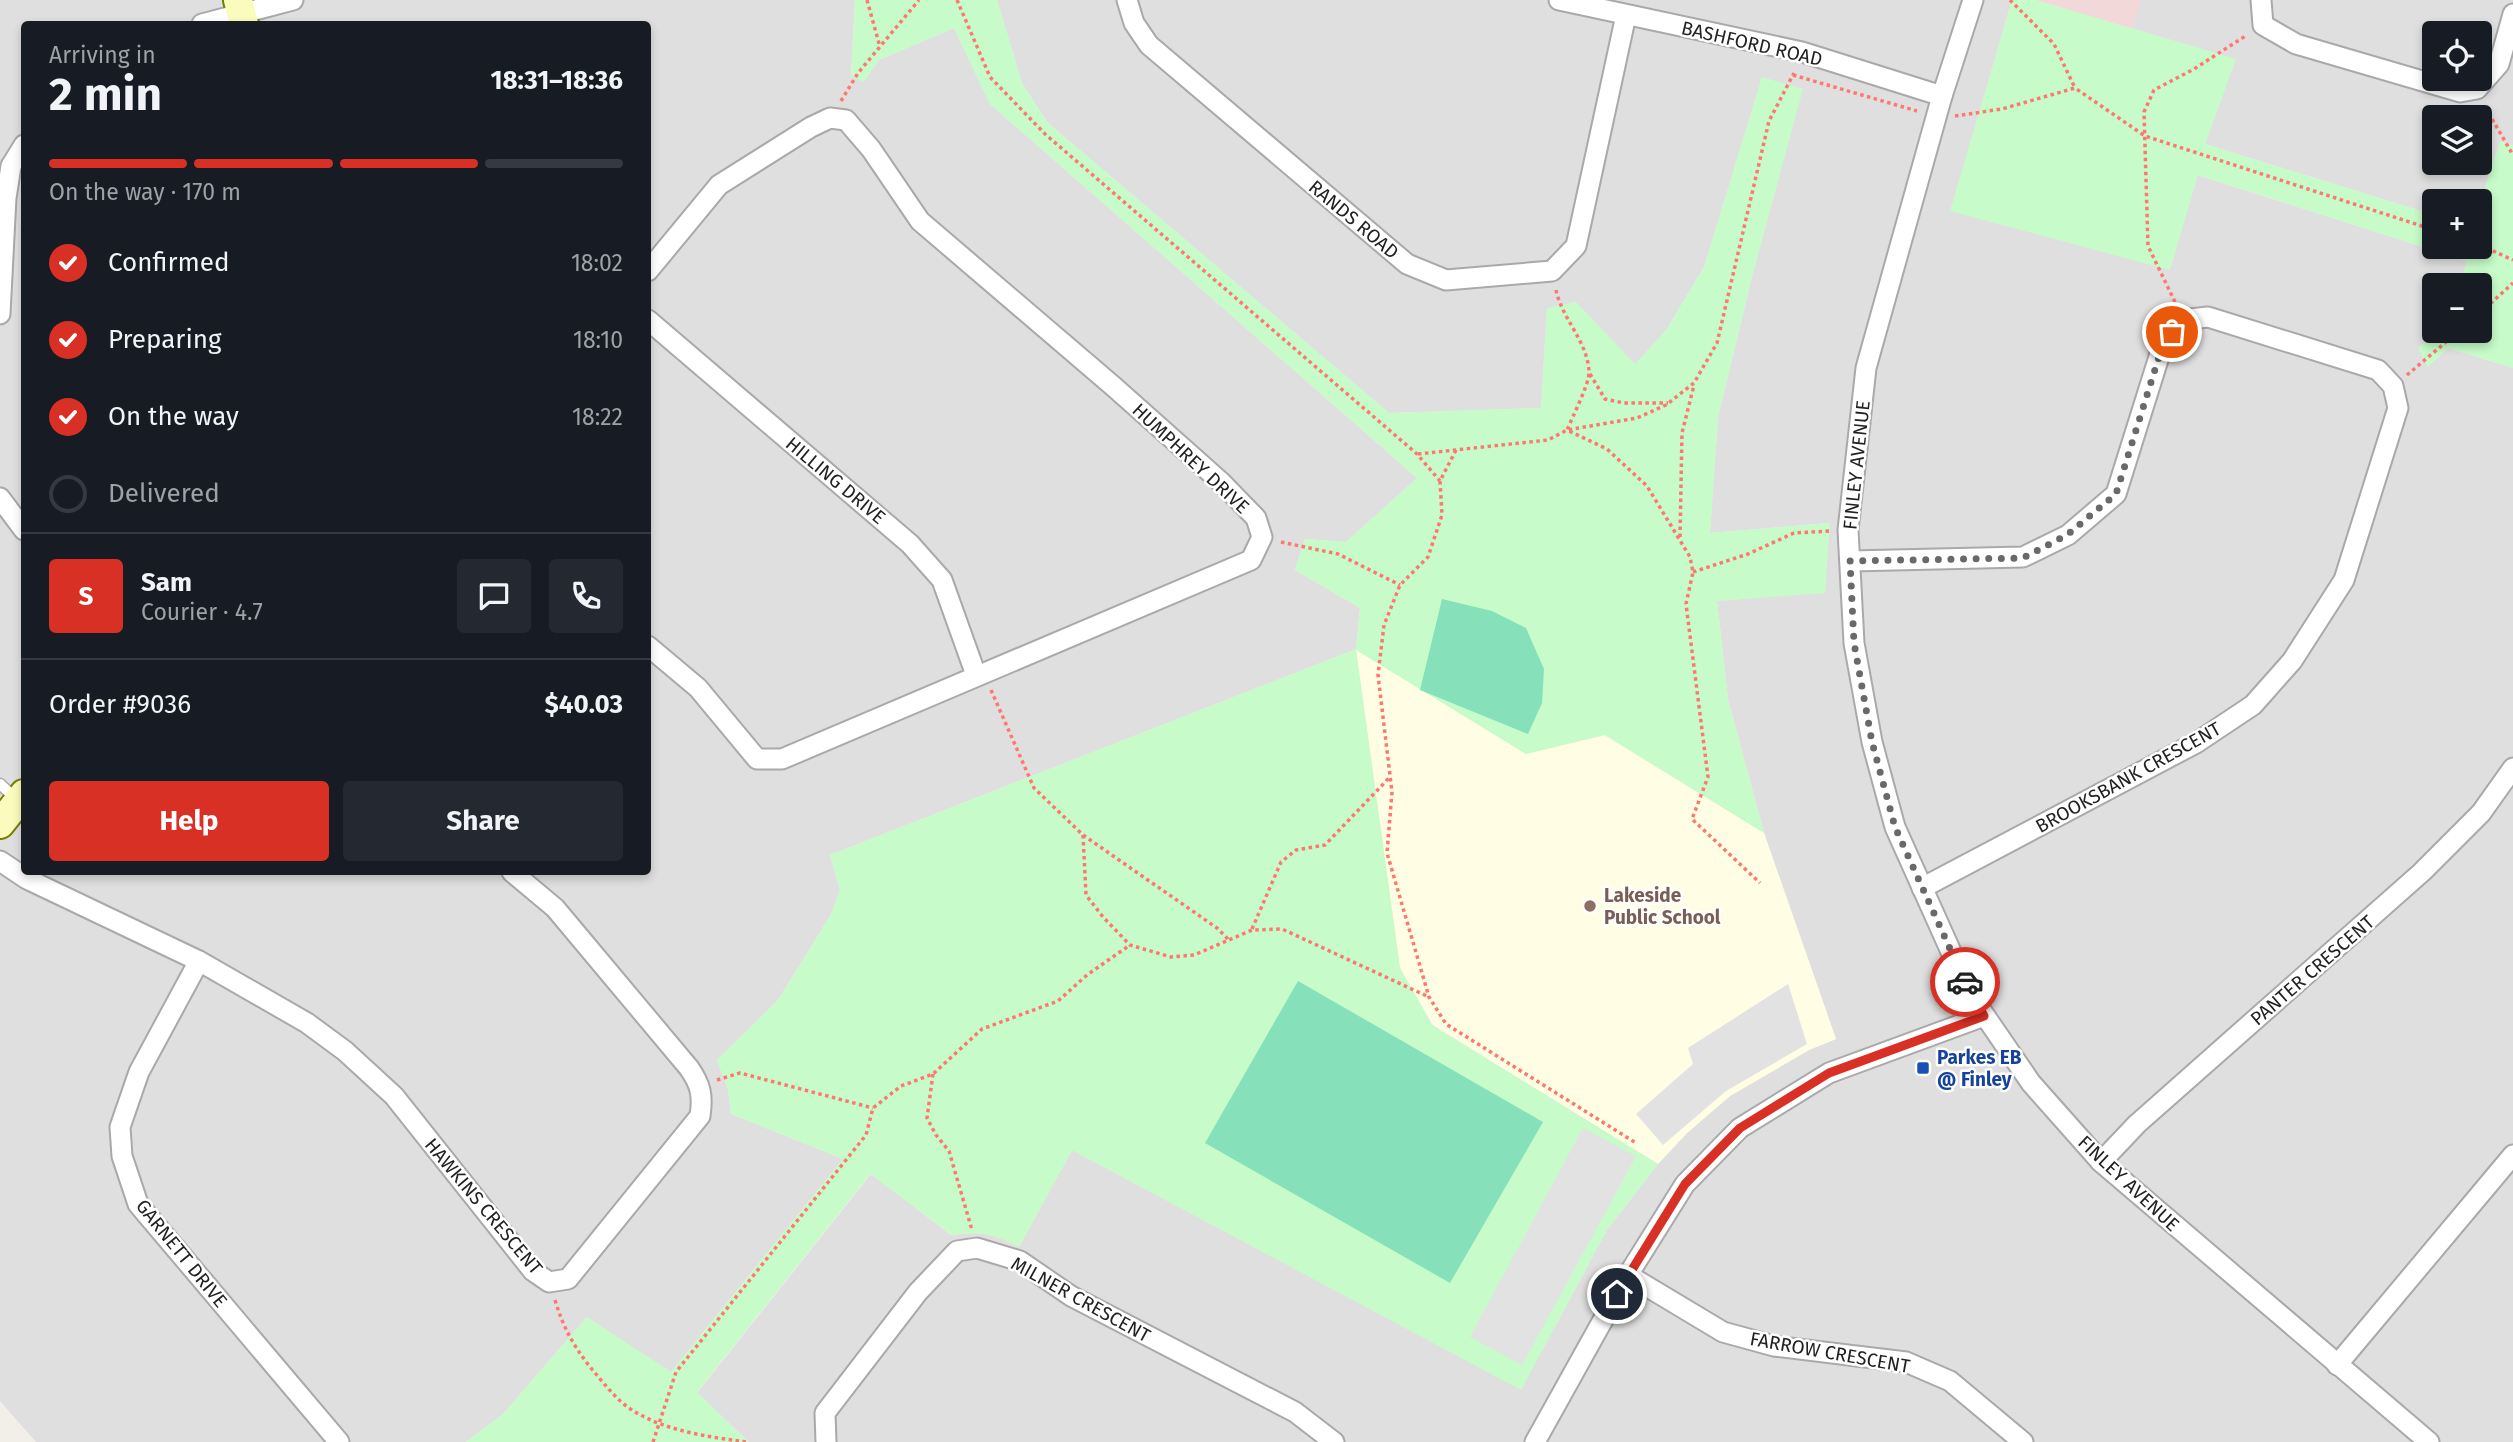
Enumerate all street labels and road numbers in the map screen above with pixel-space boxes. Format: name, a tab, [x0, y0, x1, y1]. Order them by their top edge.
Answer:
street label: BASHFORD ROAD	[1679, 16, 1825, 71]
street label: RANDS ROAD	[1304, 175, 1403, 264]
street label: HUMPHREY DRIVE	[1127, 398, 1254, 518]
street label: FINLEY AVENUE	[1838, 399, 1875, 531]
street label: HILLING DRIVE	[781, 432, 890, 529]
street label: BROOKSBANK CRESCENT	[2032, 717, 2225, 838]
street label: PANTER CRESCENT	[2246, 910, 2379, 1030]
street label: FINLEY AVENUE	[2073, 1131, 2184, 1236]
street label: HAWKINS CRESCENT	[420, 1134, 547, 1279]
street label: GARNETT DRIVE	[131, 1195, 232, 1312]
street label: MILNER CRESCENT	[1007, 1252, 1155, 1347]
street label: FARROW CRESCENT	[1748, 1327, 1912, 1378]

